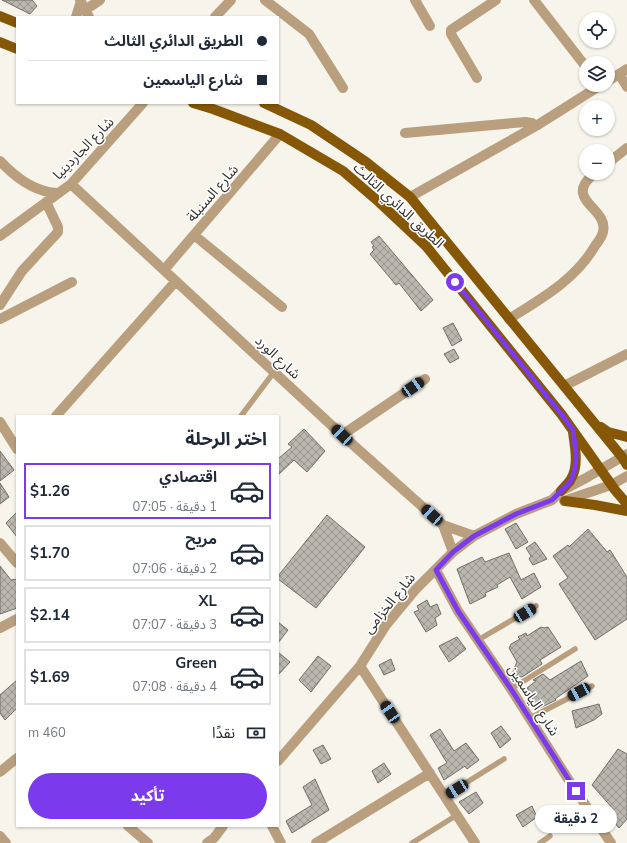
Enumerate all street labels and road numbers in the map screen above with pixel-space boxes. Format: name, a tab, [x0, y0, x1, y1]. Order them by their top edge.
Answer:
street label: شارع الجاردينيا	[49, 113, 119, 185]
street label: الطريق الدائري الثالث	[348, 158, 448, 253]
street label: شارع السنبلة	[182, 161, 243, 227]
street label: شارع الورد	[250, 331, 305, 384]
street label: شارع الخزامى	[359, 569, 421, 638]
street label: شارع الياسمين	[503, 661, 564, 740]

